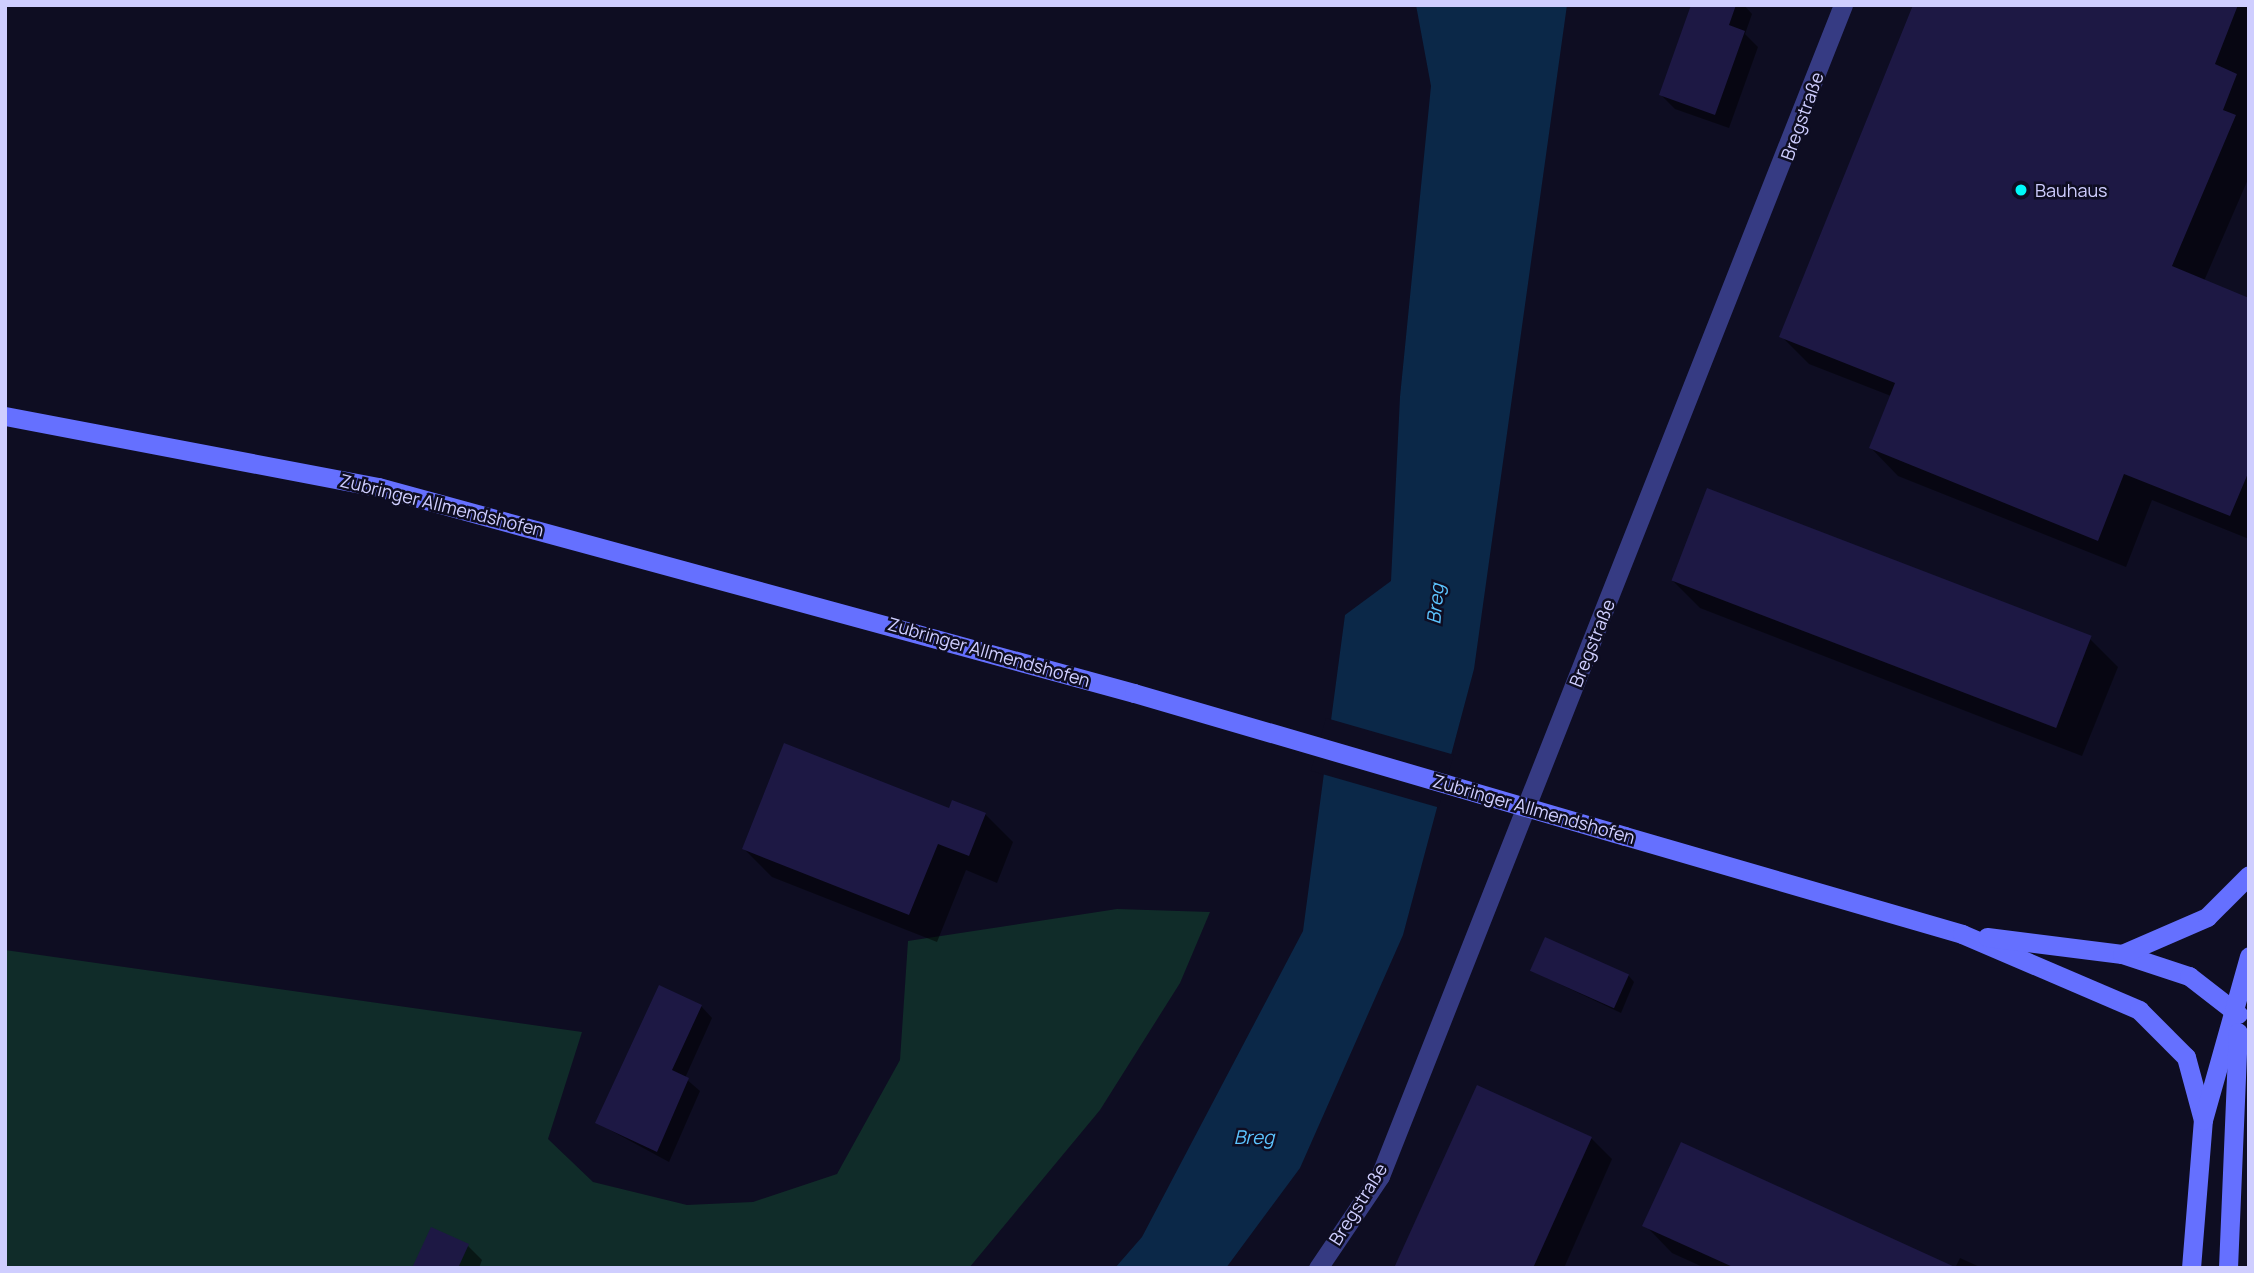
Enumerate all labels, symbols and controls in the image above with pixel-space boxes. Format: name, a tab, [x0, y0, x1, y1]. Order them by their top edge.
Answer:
street label: Bregstraße	[1776, 69, 1828, 163]
place label: Bauhaus	[2035, 179, 2108, 201]
marker: Bauhaus	[2013, 182, 2029, 198]
street label: Zubringer Allmendshofen	[338, 469, 546, 541]
water label: Breg	[1423, 583, 1449, 625]
street label: Bregstraße	[1565, 596, 1619, 690]
street label: Zubringer Allmendshofen	[885, 613, 1093, 691]
street label: Zubringer Allmendshofen	[1430, 770, 1638, 848]
water label: Breg	[1234, 1127, 1274, 1149]
street label: Bregstraße	[1324, 1159, 1392, 1249]

